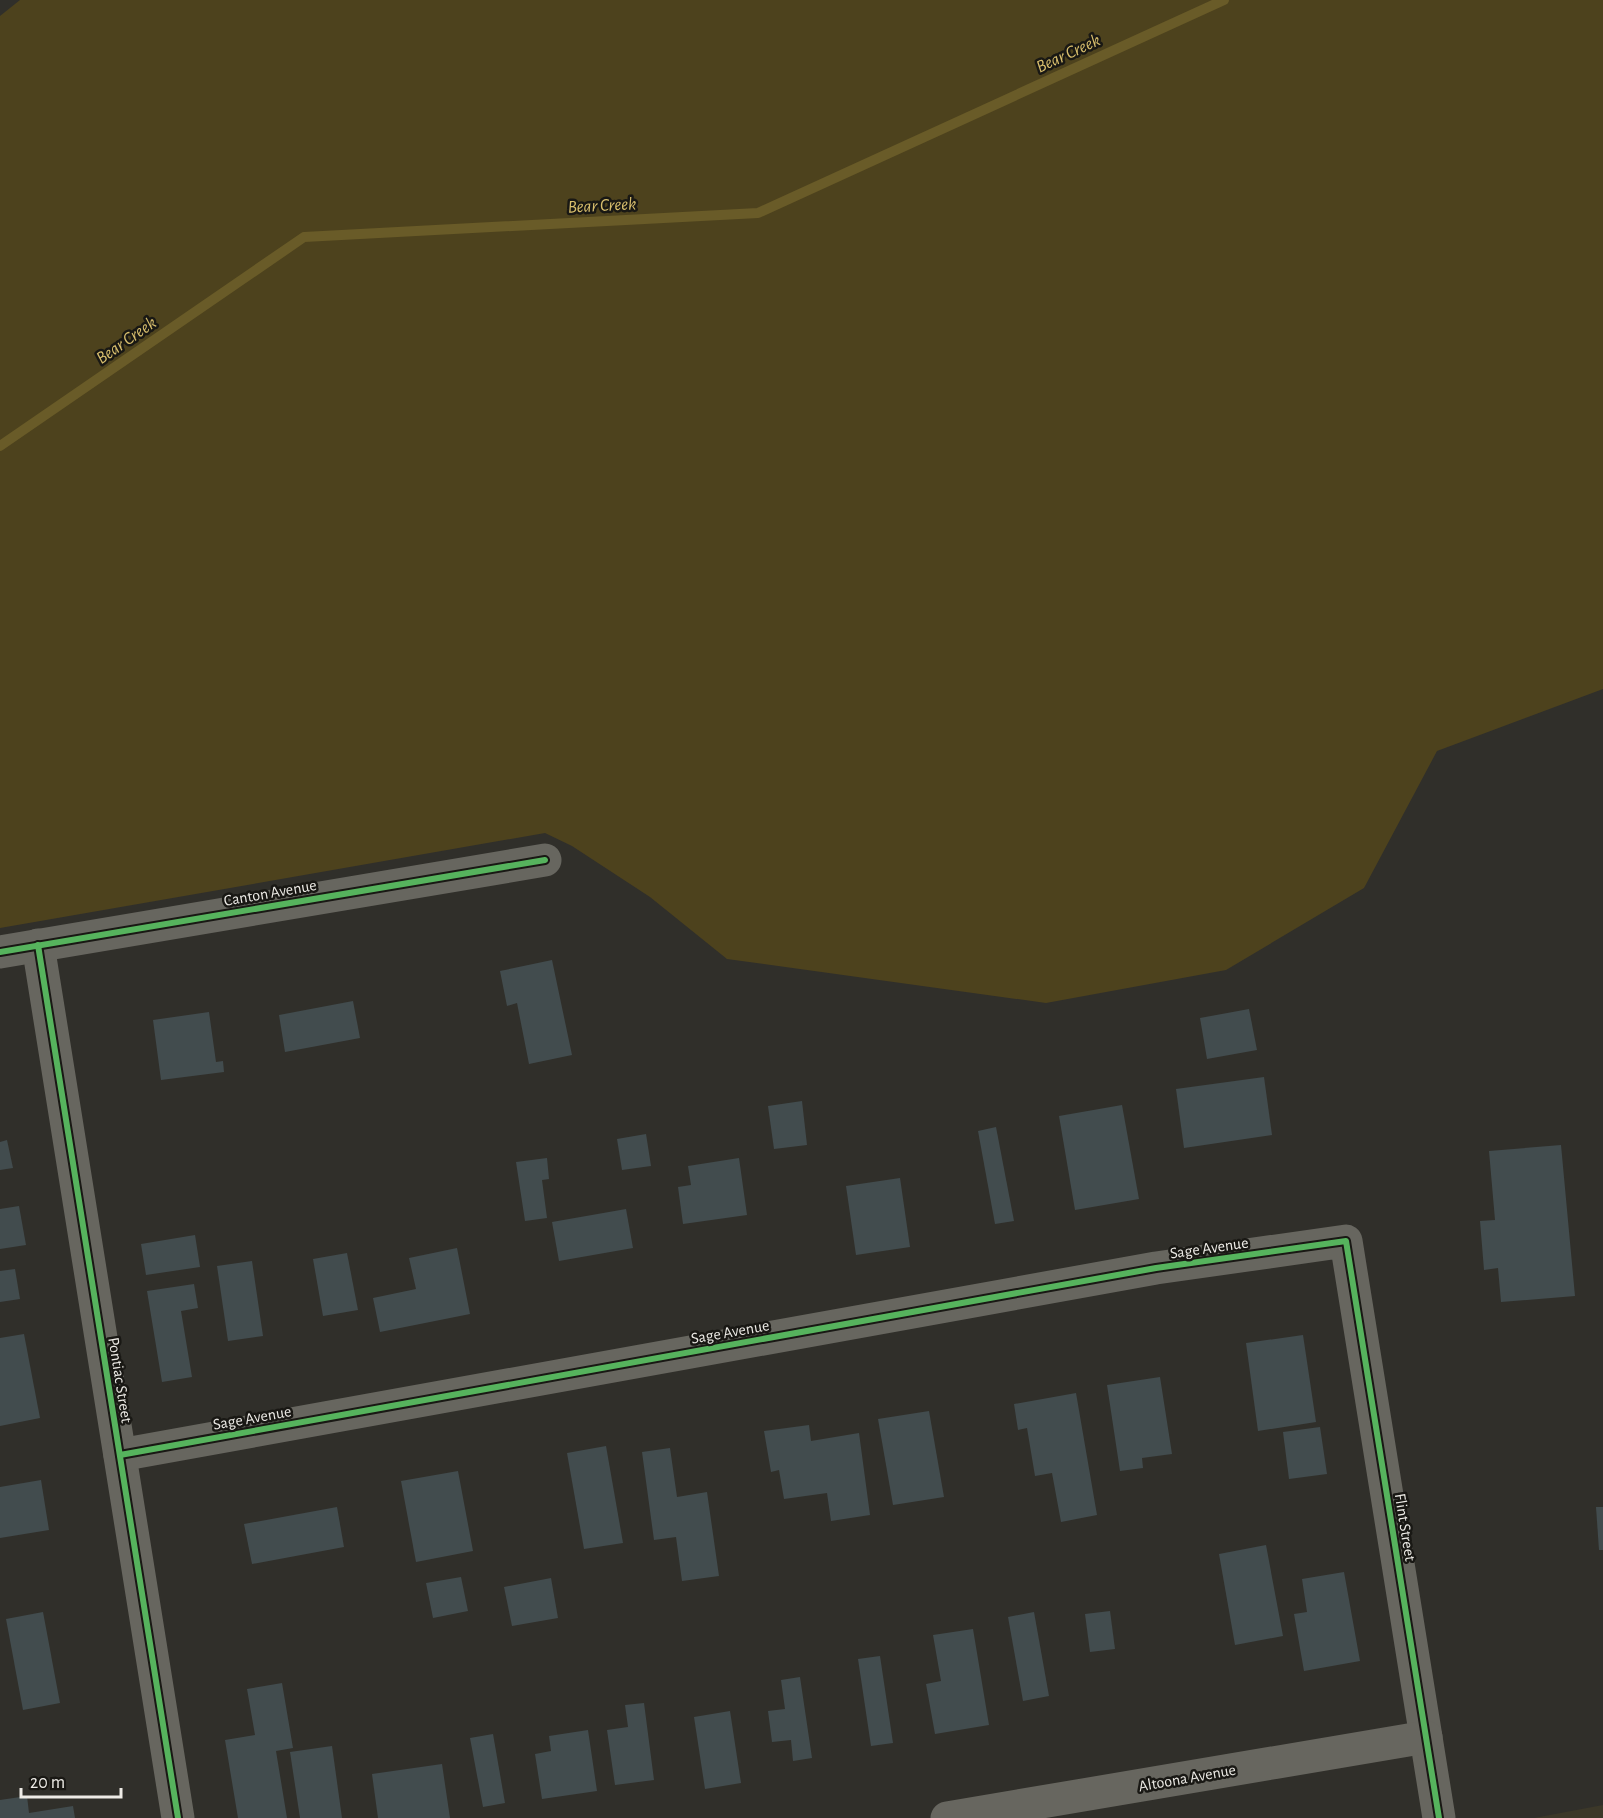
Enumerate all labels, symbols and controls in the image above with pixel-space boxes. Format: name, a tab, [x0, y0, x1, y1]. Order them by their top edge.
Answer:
water label: Bear Creek	[1034, 31, 1103, 77]
water label: Bear Creek	[567, 195, 637, 217]
water label: Bear Creek	[93, 314, 160, 368]
street label: Canton Avenue	[223, 877, 318, 909]
street label: Sage Avenue	[1169, 1235, 1249, 1261]
street label: Sage Avenue	[690, 1317, 771, 1347]
street label: Pontiac Street	[105, 1336, 135, 1424]
street label: Sage Avenue	[212, 1403, 293, 1433]
street label: Flint Street	[1392, 1492, 1418, 1562]
scale bar	[21, 1761, 122, 1799]
street label: Altoona Avenue	[1137, 1762, 1237, 1794]
text: 20 m	[30, 1774, 65, 1792]

